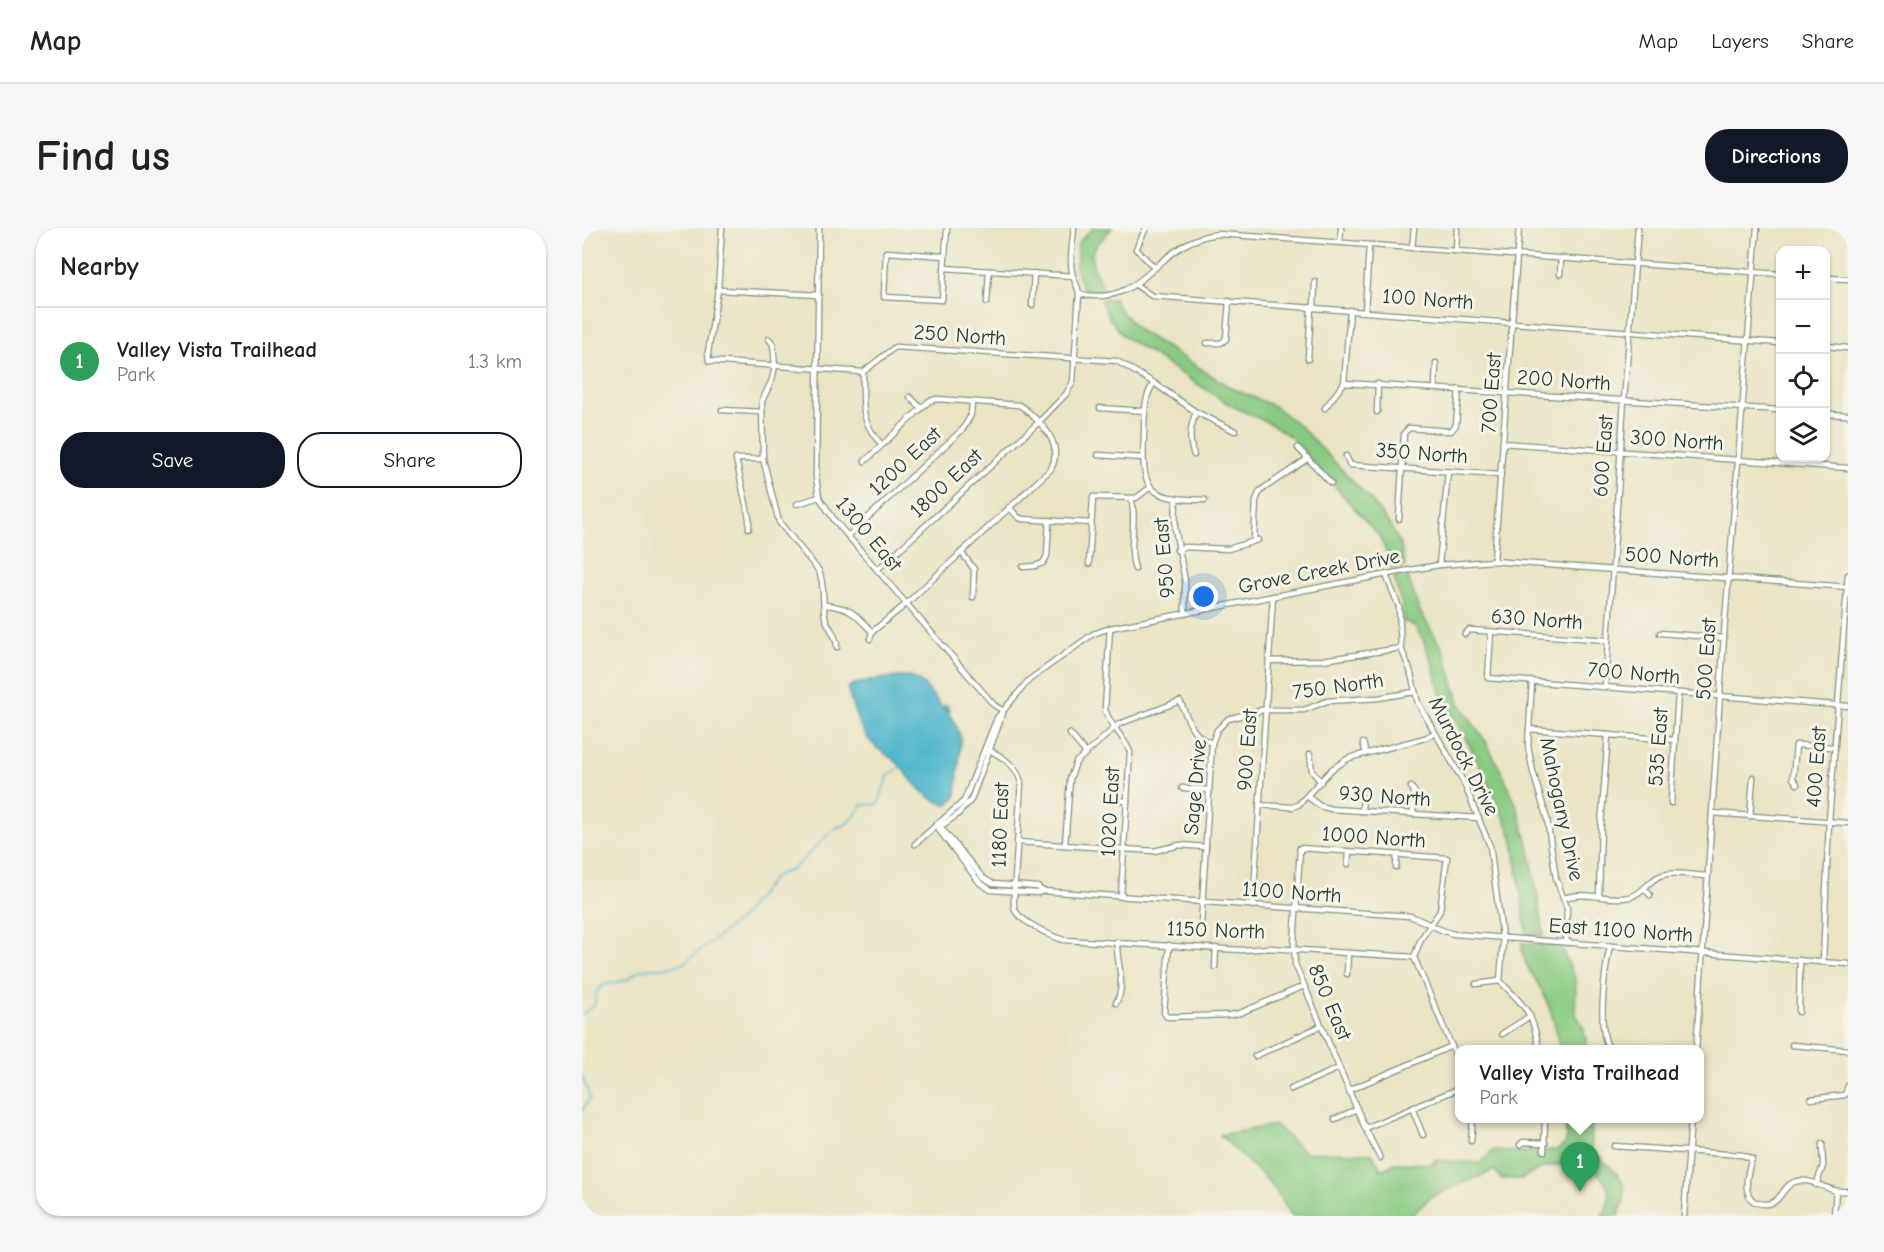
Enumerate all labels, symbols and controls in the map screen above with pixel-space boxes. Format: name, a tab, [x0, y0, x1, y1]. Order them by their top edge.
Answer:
text: Map	[30, 25, 81, 57]
text: Map	[1639, 29, 1678, 53]
text: Layers	[1711, 29, 1769, 53]
text: Share	[1802, 29, 1854, 53]
button: Directions	[1705, 129, 1848, 183]
text: Find us	[36, 132, 170, 181]
map controls	[1776, 246, 1830, 462]
button: +	[1776, 246, 1830, 300]
text: Nearby	[60, 252, 139, 282]
street label: 100 North	[1382, 284, 1474, 314]
button: −	[1776, 300, 1830, 354]
street label: 250 North	[913, 320, 1007, 350]
text: Valley Vista Trailhead	[117, 337, 317, 363]
text: 1	[76, 350, 83, 373]
text: 1.3 km	[468, 350, 522, 373]
street label: 700 East	[1476, 351, 1506, 434]
button: locate	[1776, 354, 1830, 408]
text: Park	[117, 363, 155, 386]
street label: 200 North	[1516, 365, 1612, 395]
button: layers	[1776, 408, 1830, 462]
street label: 600 East	[1588, 413, 1618, 498]
street label: 1200 East	[864, 421, 947, 501]
street label: 300 North	[1629, 425, 1725, 455]
button: Save	[60, 432, 285, 488]
button: Share	[297, 432, 522, 488]
street label: 350 North	[1375, 438, 1469, 468]
street label: 1800 East	[905, 443, 988, 522]
street label: 1300 East	[831, 492, 908, 577]
street label: 950 East	[1148, 516, 1179, 599]
street label: 500 North	[1624, 542, 1720, 572]
street label: Grove Creek Drive	[1236, 544, 1402, 598]
your location	[1189, 582, 1218, 611]
street label: 630 North	[1490, 604, 1584, 634]
street label: 500 East	[1691, 616, 1721, 701]
street label: 700 North	[1587, 657, 1681, 689]
street label: 750 North	[1291, 668, 1385, 704]
street label: Murdock Drive	[1424, 692, 1504, 820]
street label: 535 East	[1643, 706, 1673, 787]
street label: 900 East	[1232, 707, 1262, 792]
street label: 400 East	[1801, 725, 1831, 808]
street label: Mahogany Drive	[1535, 735, 1589, 883]
street label: Sage Drive	[1179, 738, 1211, 836]
street label: 1020 East	[1096, 765, 1124, 858]
street label: 1180 East	[987, 781, 1014, 868]
street label: 930 North	[1338, 781, 1432, 811]
street label: 1000 North	[1321, 821, 1427, 853]
street label: 1100 North	[1241, 877, 1343, 907]
street label: East 1100 North	[1548, 913, 1694, 947]
street label: 1150 North	[1166, 916, 1266, 944]
street label: 850 East	[1303, 960, 1357, 1045]
popup	[1455, 1045, 1704, 1123]
text: Valley Vista Trailhead	[1480, 1060, 1679, 1086]
text: Park	[1480, 1086, 1518, 1109]
pin: 1	[1560, 1142, 1600, 1192]

